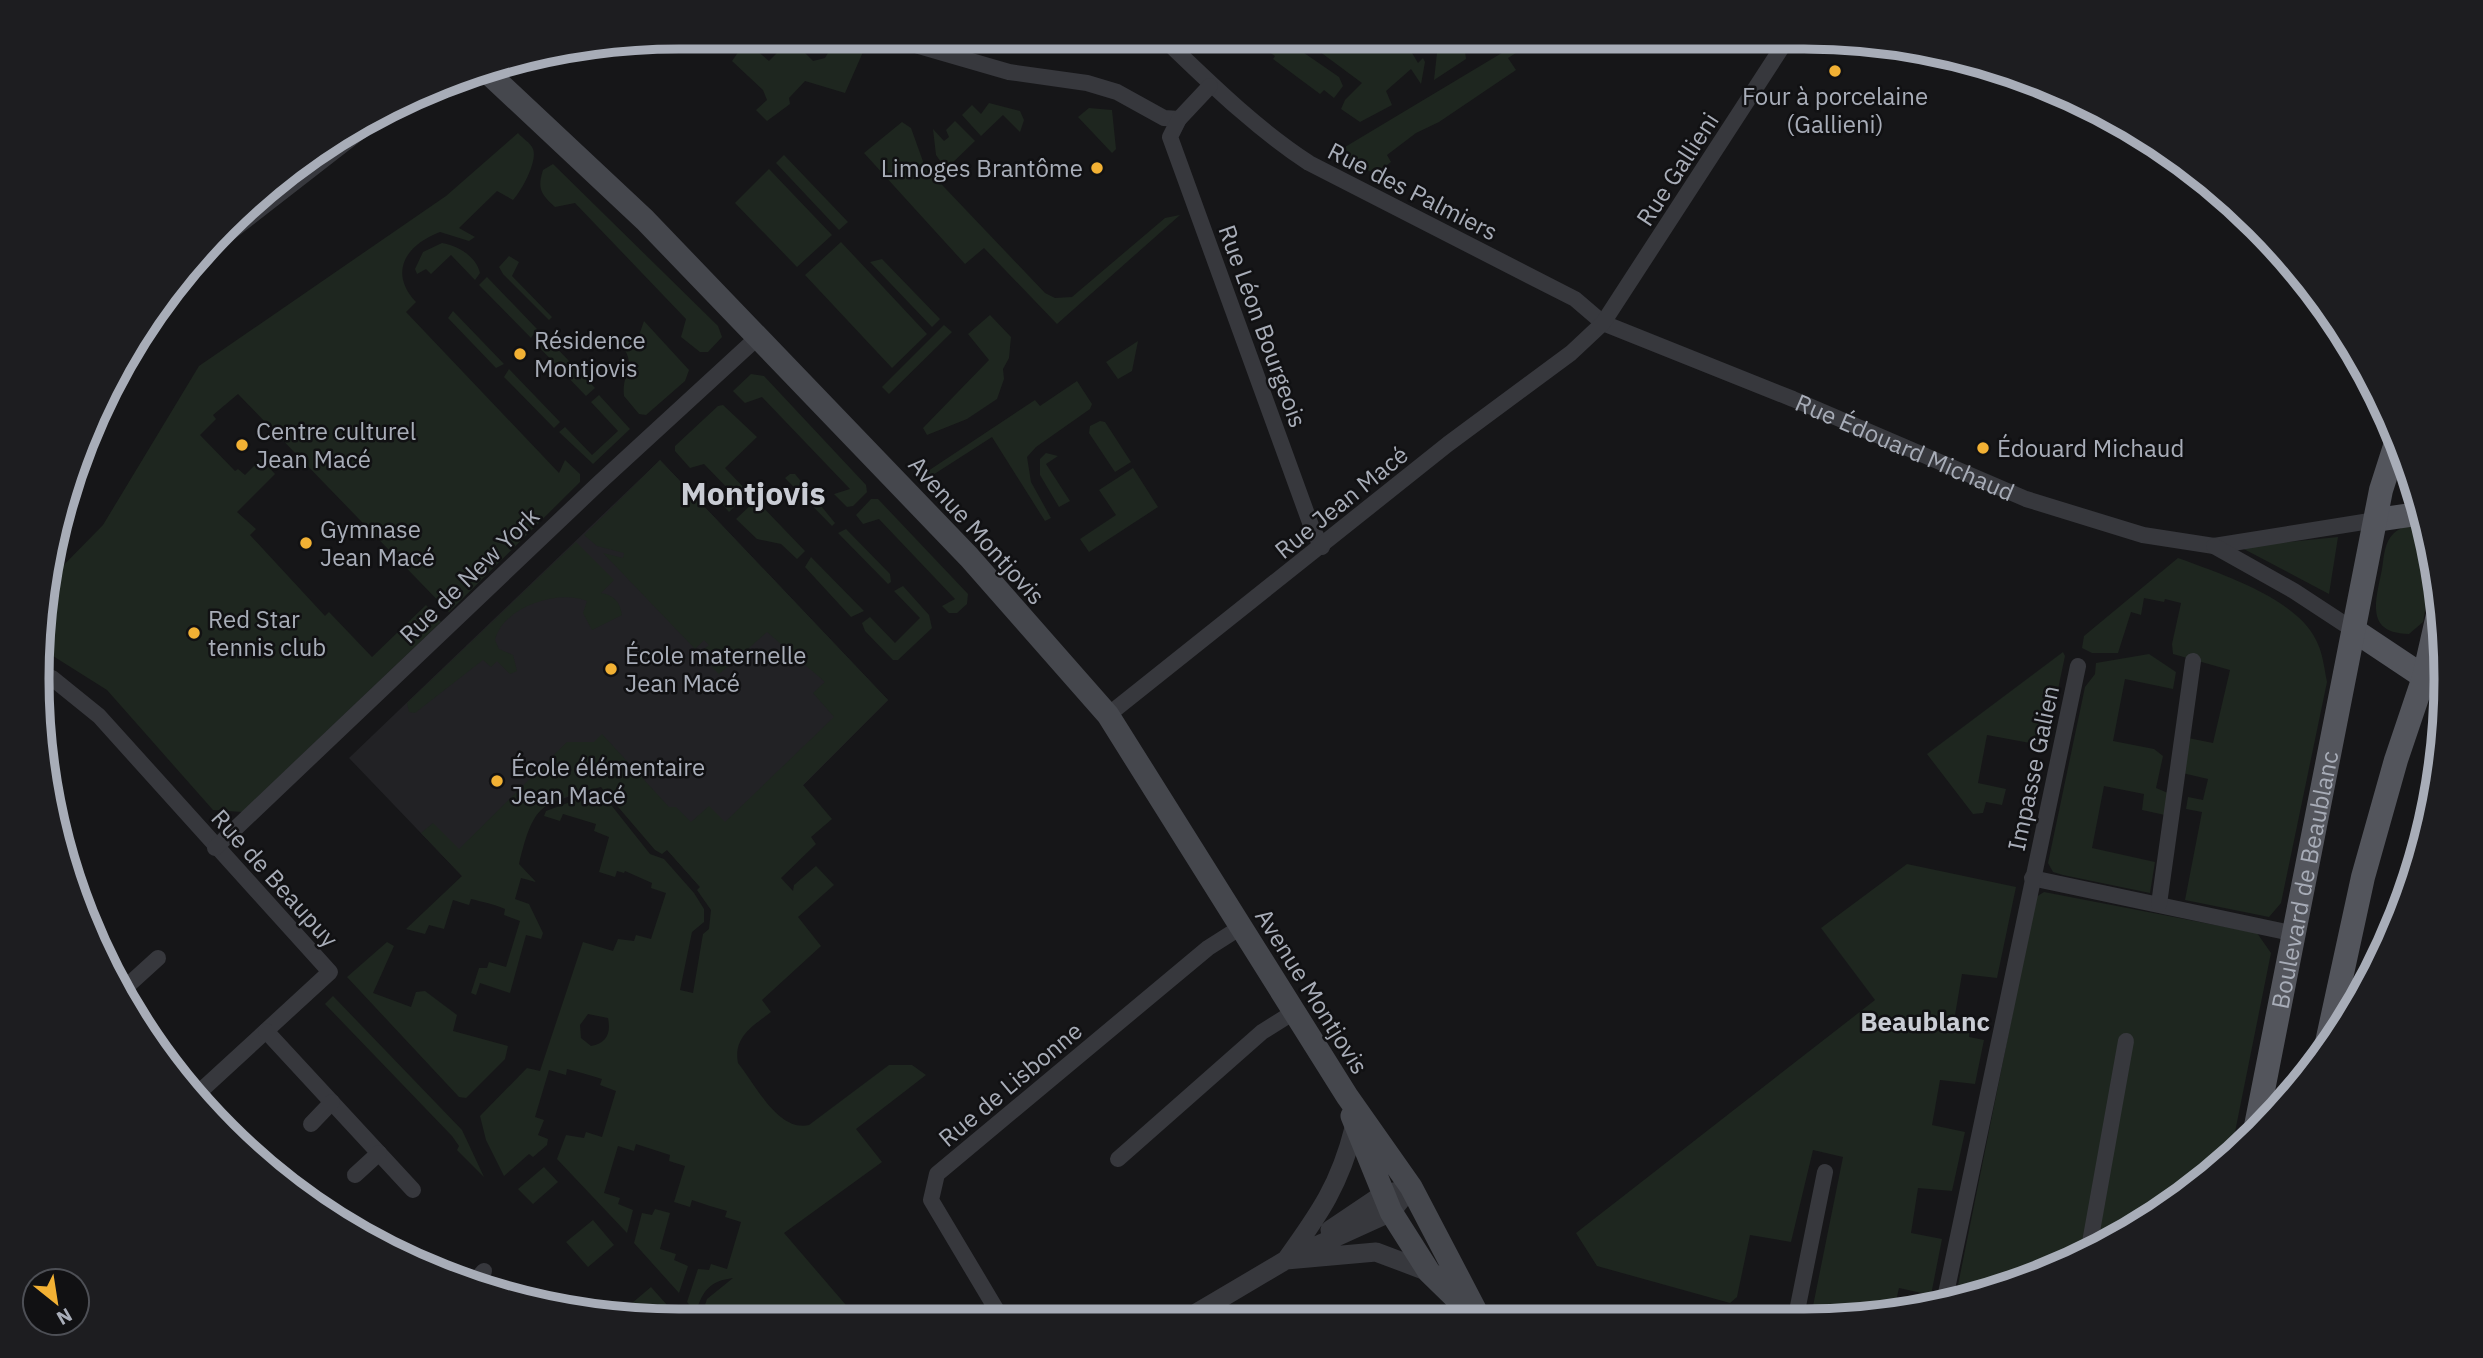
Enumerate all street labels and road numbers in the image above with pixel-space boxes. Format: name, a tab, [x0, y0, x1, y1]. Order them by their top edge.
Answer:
street label: Rue Gallieni	[1628, 106, 1726, 232]
street label: Rue des Palmiers	[1323, 134, 1503, 248]
street label: Rue Léon Bourgeois	[1211, 220, 1315, 432]
street label: Rue Édouard Michaud	[1791, 386, 2019, 508]
street label: Rue Jean Macé	[1268, 438, 1414, 566]
street label: Avenue Montjovis	[902, 449, 1052, 611]
street label: Rue de New York	[392, 500, 546, 650]
street label: Impasse Galien	[2000, 682, 2066, 854]
street label: Boulevard de Beaublanc	[2263, 748, 2345, 1011]
street label: Rue de Beaupuy	[204, 802, 346, 954]
street label: Avenue Montjovis	[1248, 902, 1376, 1080]
street label: Rue de Lisbonne	[931, 1015, 1089, 1153]

